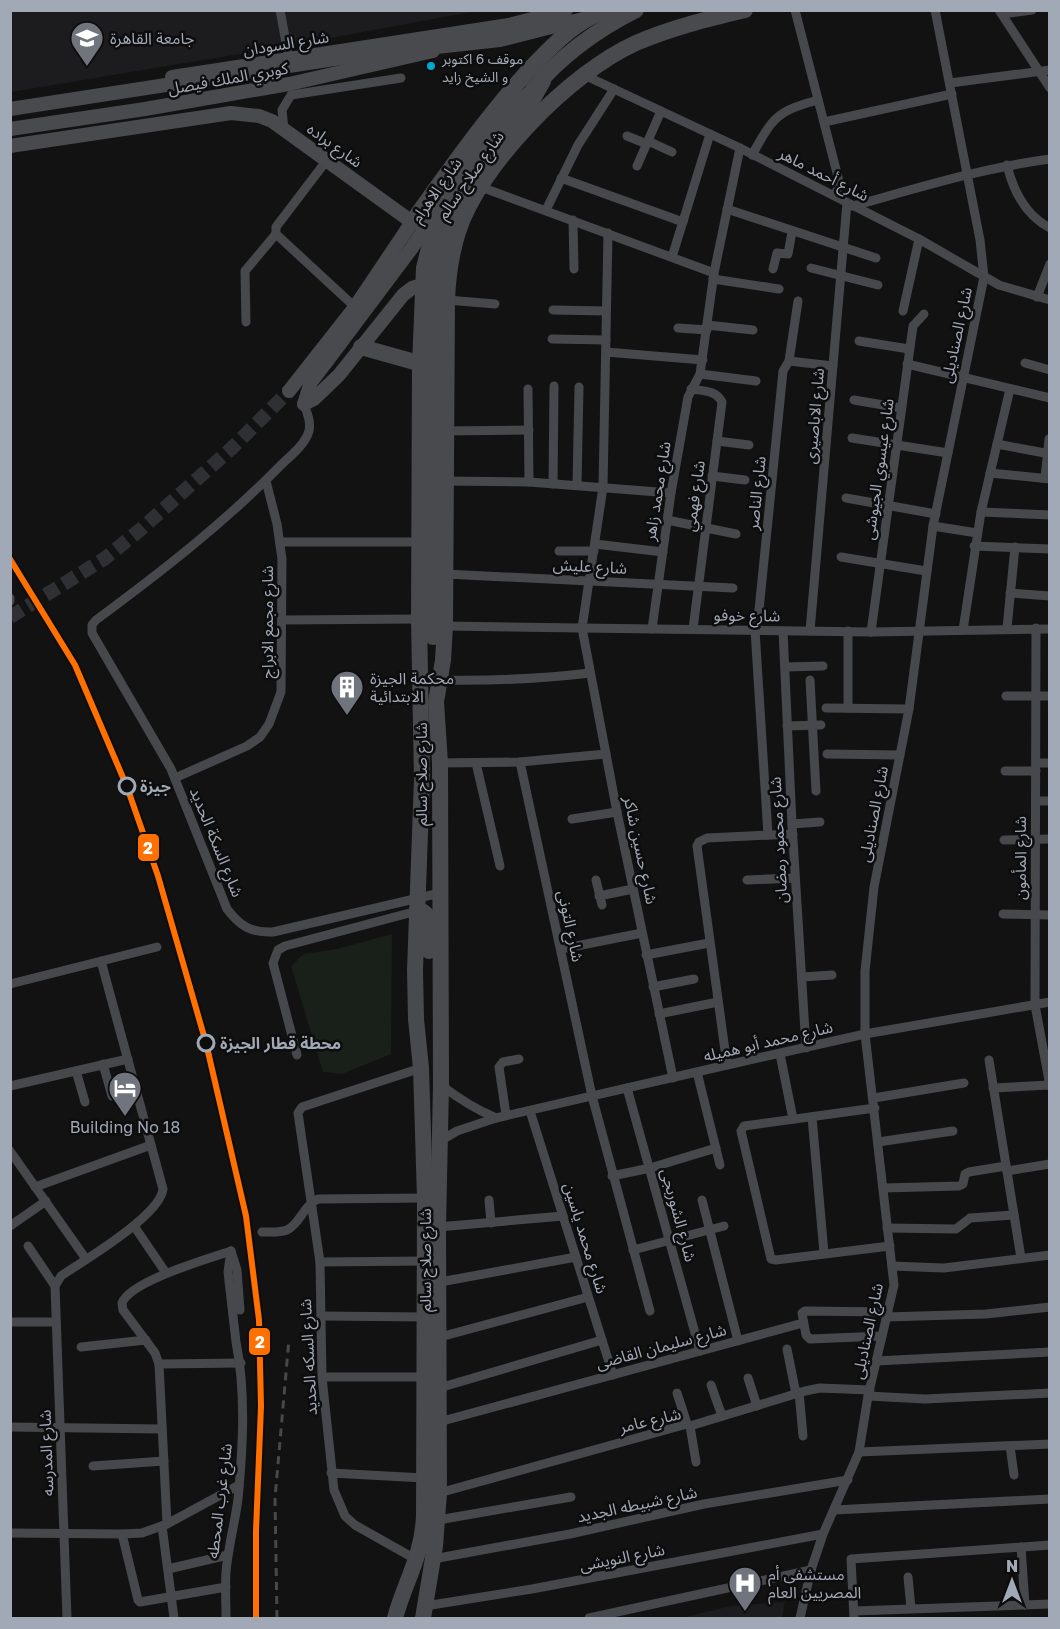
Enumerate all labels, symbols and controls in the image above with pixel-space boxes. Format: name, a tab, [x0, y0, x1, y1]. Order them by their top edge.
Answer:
school or university icon: جامعة القاهرة	[69, 20, 105, 67]
street label: شارع السودان	[242, 26, 331, 63]
place label: جامعة القاهرة	[110, 28, 195, 48]
place label: موقف 6 اكتوبر و الشيخ زايد	[441, 50, 523, 88]
street label: كوبري الملك فيصل	[166, 58, 291, 101]
marker: موقف 6 اكتوبر و الشيخ زايد	[425, 60, 437, 72]
street label: شارع براده	[302, 118, 367, 174]
street label: شارع صلاح سالم	[432, 127, 510, 225]
street label: شارع أحمد ماهر	[773, 142, 873, 208]
street label: شارع الاهرام	[406, 154, 468, 228]
street label: شارع الصناديلى	[936, 285, 979, 385]
street label: شارع الاباصيرى	[800, 367, 831, 465]
street label: شارع عيسوي الجيوشى	[858, 397, 901, 541]
street label: شارع محمد زاهر	[639, 440, 678, 544]
street label: شارع الناصر	[742, 455, 773, 532]
street label: شارع فهمي	[679, 459, 712, 533]
street label: شارع عليش	[552, 554, 628, 581]
street label: شارع مجمع الابراج	[257, 566, 280, 678]
street label: شارع خوفو	[713, 604, 781, 629]
place label: محكمة الجيزة الابتدائية	[370, 668, 454, 706]
building icon: محكمة الجيزة الابتدائية	[329, 669, 365, 716]
street label: شارع صلاح سالم	[411, 722, 434, 826]
street label: شارع الصناديلى	[854, 764, 895, 864]
place label: جيزة	[140, 776, 171, 796]
street label: شارع محمود رمضان	[765, 776, 794, 904]
marker: جيزة	[118, 777, 136, 795]
street label: شارع السكة الحديد	[183, 784, 248, 901]
street label: شارع حسين شاكر	[617, 793, 662, 906]
street label: شارع المأمون	[1010, 816, 1033, 900]
line badge: 2	[137, 833, 160, 862]
text: 2	[143, 838, 153, 858]
street label: شارع التونى	[551, 888, 588, 964]
street label: شارع محمد أبو هميله	[701, 1016, 835, 1069]
place label: محطة قطار الجيزة	[220, 1033, 341, 1053]
marker: محطة قطار الجيزة	[197, 1034, 215, 1052]
hotel icon: Building No 18	[107, 1070, 143, 1117]
place label: Building No 18	[70, 1117, 180, 1137]
street label: شارع الشوربجى	[654, 1166, 701, 1265]
street label: شارع محمد ياسين	[557, 1180, 612, 1297]
street label: شارع صلاح سالم	[415, 1208, 438, 1312]
street label: شارع الصناديلى	[847, 1281, 890, 1381]
street label: شارع السكه الحديد	[295, 1298, 324, 1416]
street label: شارع سليمان القاضى	[594, 1319, 729, 1376]
line badge: 2	[248, 1327, 271, 1356]
text: 2	[255, 1332, 265, 1352]
street label: شارع عامر	[616, 1403, 683, 1440]
street label: شارع المدرسه	[34, 1409, 61, 1497]
street label: شارع غرب المحطه	[202, 1442, 239, 1560]
street label: شارع شبيطه الجديد	[575, 1482, 700, 1529]
street label: شارع النويشى	[578, 1539, 667, 1578]
north arrow	[982, 1551, 1042, 1611]
text: N	[1006, 1556, 1018, 1576]
place label: مستشفى أم المصريين العام	[768, 1564, 861, 1605]
hospital icon: مستشفى أم المصريين العام	[727, 1565, 763, 1612]

